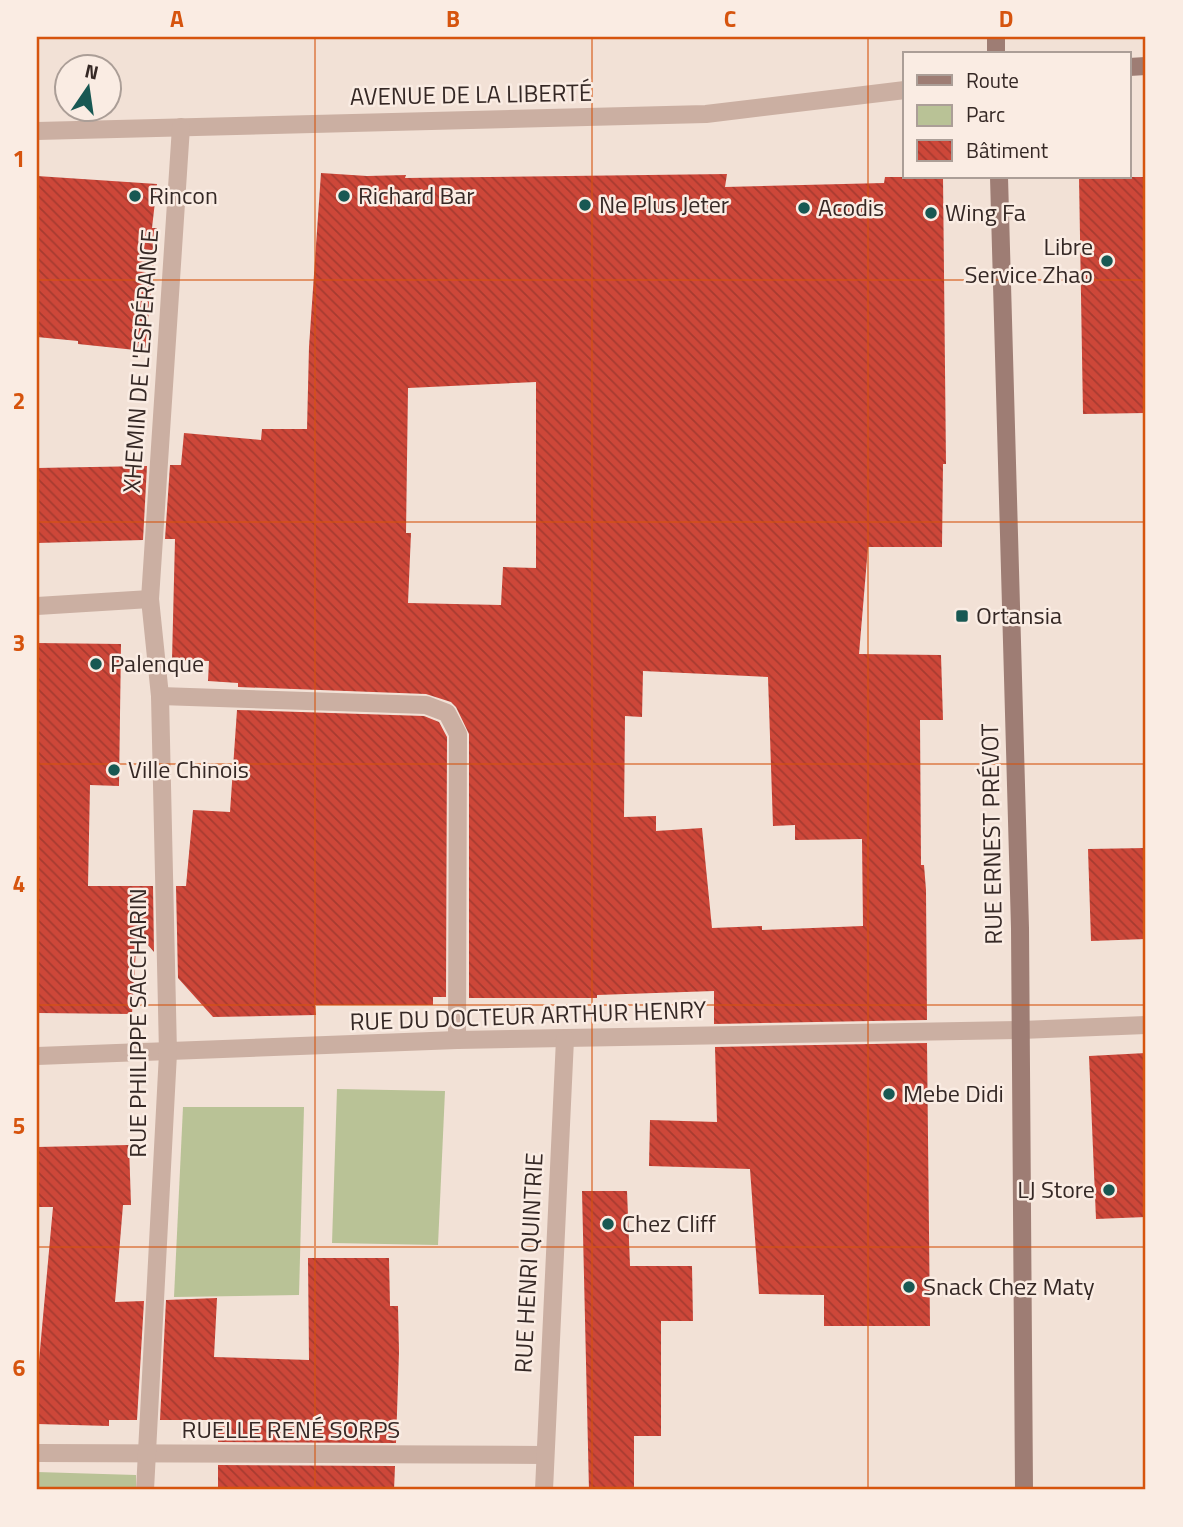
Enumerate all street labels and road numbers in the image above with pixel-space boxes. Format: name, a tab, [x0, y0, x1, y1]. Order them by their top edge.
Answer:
street label: AVENUE DE LA LIBERTÉ	[350, 74, 592, 114]
street label: XHEMIN DE L'ESPÉRANCE	[113, 228, 167, 494]
street label: RUE ERNEST PRÉVOT	[971, 723, 1011, 945]
street label: RUE PHILIPPE SACCHARIN	[119, 888, 155, 1158]
street label: RUE DU DOCTEUR ARTHUR HENRY	[349, 991, 707, 1039]
street label: RUE HENRI QUINTRIE	[504, 1152, 552, 1374]
street label: RUELLE RENÉ SORPS	[182, 1411, 400, 1447]

